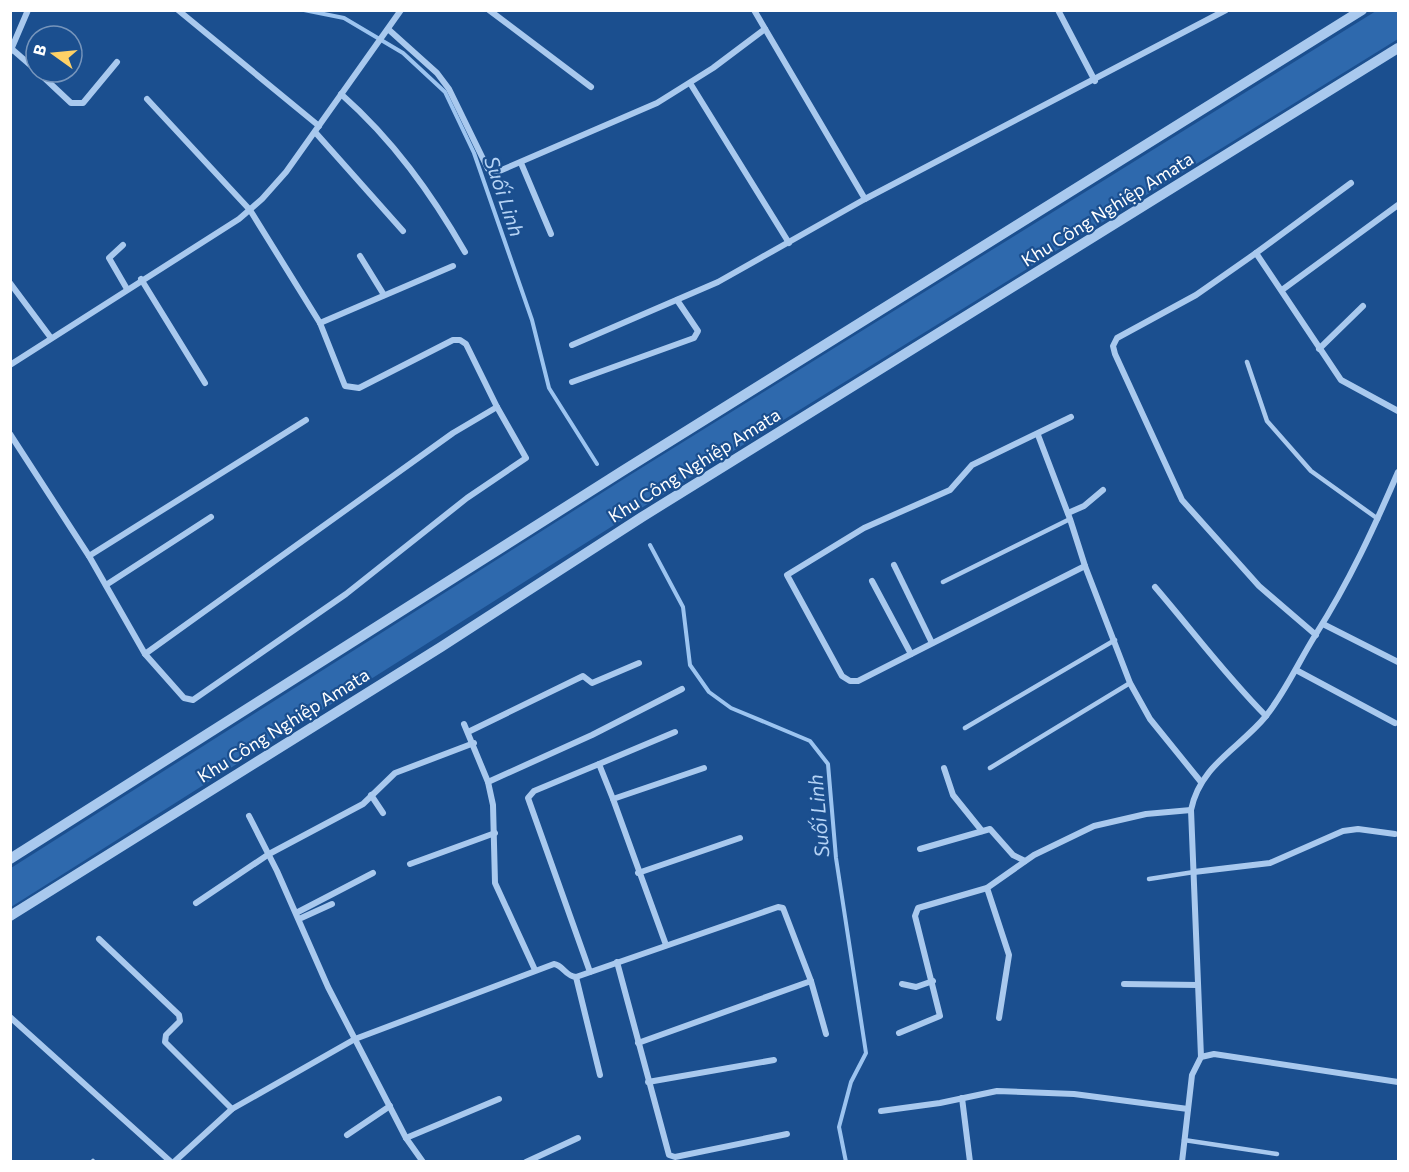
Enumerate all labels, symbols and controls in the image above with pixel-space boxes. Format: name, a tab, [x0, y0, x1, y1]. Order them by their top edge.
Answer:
north arrow	[24, 24, 84, 84]
text: B	[28, 42, 50, 58]
street label: Khu Công Nghiệp Amata	[1017, 147, 1197, 271]
water label: Suối Linh	[480, 153, 530, 239]
street label: Khu Công Nghiệp Amata	[604, 403, 784, 527]
street label: Khu Công Nghiệp Amata	[193, 663, 373, 787]
water label: Suối Linh	[802, 773, 834, 859]

